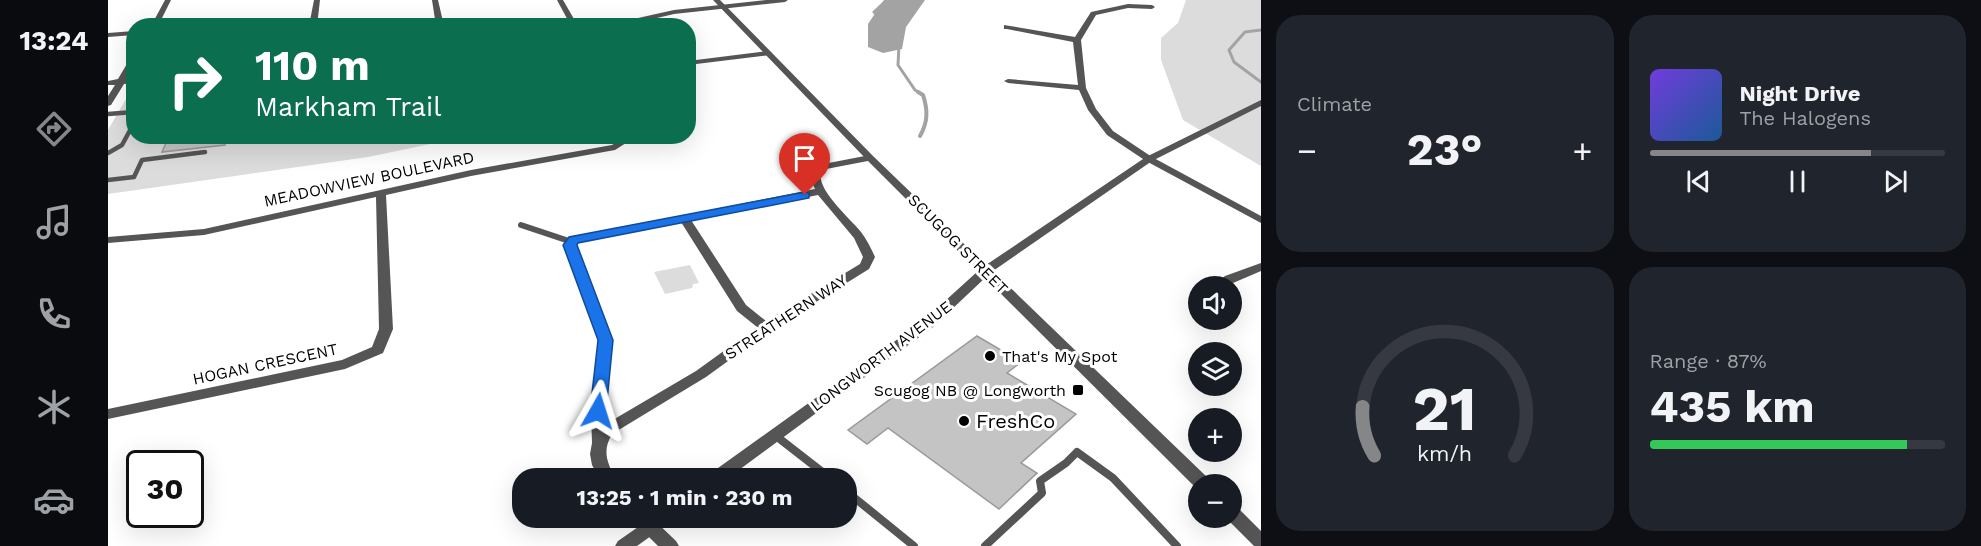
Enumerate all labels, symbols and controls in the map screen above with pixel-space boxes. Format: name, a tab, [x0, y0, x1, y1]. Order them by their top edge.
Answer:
text: 13:24	[19, 25, 89, 57]
text: 110 m	[255, 41, 370, 90]
icon: right	[156, 42, 234, 120]
text: Night Drive	[1740, 81, 1861, 106]
text: Markham Trail	[255, 91, 442, 123]
text: Climate	[1297, 92, 1372, 116]
text: The Halogens	[1740, 106, 1871, 130]
icon: directions	[33, 108, 75, 150]
text: 23°	[1407, 123, 1483, 176]
text: −	[1297, 131, 1317, 170]
text: +	[1573, 131, 1593, 170]
pin	[779, 133, 830, 195]
icon: arrive	[788, 142, 821, 175]
street label: MEADOWVIEW BOULEVARD	[262, 147, 476, 211]
icon: previous	[1682, 165, 1715, 198]
icon: pause	[1781, 165, 1814, 198]
icon: next	[1879, 165, 1912, 198]
street label: SCUGOG STREET	[904, 190, 1012, 298]
icon: music	[33, 201, 75, 243]
street label: STREATHERN WAY	[721, 270, 851, 364]
map controls	[1188, 276, 1242, 528]
button: sound	[1188, 276, 1242, 330]
icon: phone	[33, 293, 75, 335]
street label: LONGWORTH AVENUE	[807, 297, 955, 415]
street label: HOGAN CRESCENT	[191, 339, 340, 389]
button: layers	[1188, 342, 1242, 396]
place label: That's My Spot	[1002, 347, 1118, 366]
marker: That's My Spot	[983, 349, 997, 363]
text: Range · 87%	[1650, 349, 1767, 373]
text: 21	[1413, 372, 1477, 445]
position arrow	[566, 379, 630, 443]
text: 435 km	[1650, 380, 1815, 433]
place label: Scugog NB @ Longworth	[874, 381, 1066, 400]
marker: Scugog NB @ Longworth	[1071, 383, 1085, 397]
icon: climate	[33, 386, 75, 428]
button: +	[1188, 408, 1242, 462]
place label: FreshCo	[976, 409, 1055, 433]
marker: FreshCo	[957, 414, 971, 428]
text: km/h	[1417, 441, 1472, 466]
speed limit sign: 30	[126, 450, 204, 528]
button: −	[1188, 474, 1242, 528]
icon: car	[33, 479, 75, 521]
text: 13:25 · 1 min · 230 m	[577, 485, 793, 510]

